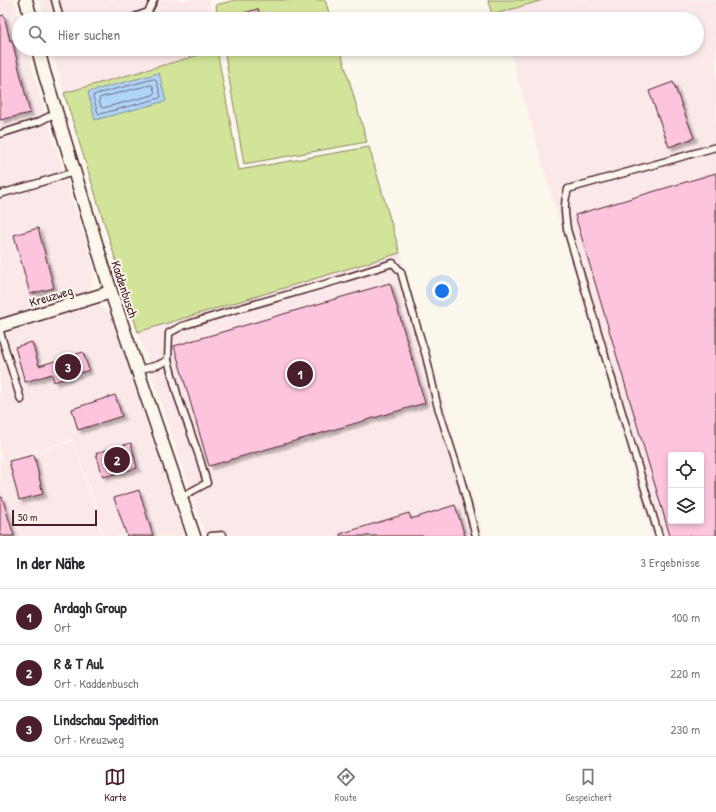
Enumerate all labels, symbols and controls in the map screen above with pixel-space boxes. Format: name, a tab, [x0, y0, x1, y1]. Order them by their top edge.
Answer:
search box	[12, 12, 704, 56]
icon: search	[26, 23, 48, 45]
text: Hier suchen	[58, 24, 120, 45]
street label: Kaddenbusch	[107, 258, 143, 320]
street label: Kreuzweg	[27, 281, 75, 311]
your location	[432, 281, 452, 301]
pin: 3	[55, 352, 81, 382]
pin: 1	[287, 359, 313, 389]
pin: 2	[104, 445, 130, 475]
map controls	[668, 452, 704, 524]
button: locate	[668, 452, 704, 488]
button: layers	[668, 488, 704, 524]
scale bar	[12, 508, 97, 527]
text: 50 m	[18, 510, 38, 524]
text: In der Nähe	[16, 551, 85, 574]
text: 3 Ergebnisse	[640, 553, 700, 571]
text: Ardagh Group	[54, 597, 127, 618]
text: 1	[27, 608, 31, 626]
text: 100 m	[672, 608, 700, 626]
text: Ort	[54, 618, 71, 636]
text: R & T Aul	[54, 653, 103, 674]
text: 2	[26, 664, 32, 682]
text: 220 m	[670, 664, 700, 682]
text: Ort · Kaddenbusch	[54, 674, 138, 692]
text: Lindschau Spedition	[54, 709, 159, 730]
text: 3	[26, 720, 32, 738]
text: 230 m	[670, 720, 700, 738]
text: Ort · Kreuzweg	[54, 730, 124, 748]
tab: Karte	[104, 766, 127, 804]
tab: Route	[335, 766, 357, 804]
tab: Gespeichert	[565, 766, 612, 804]

